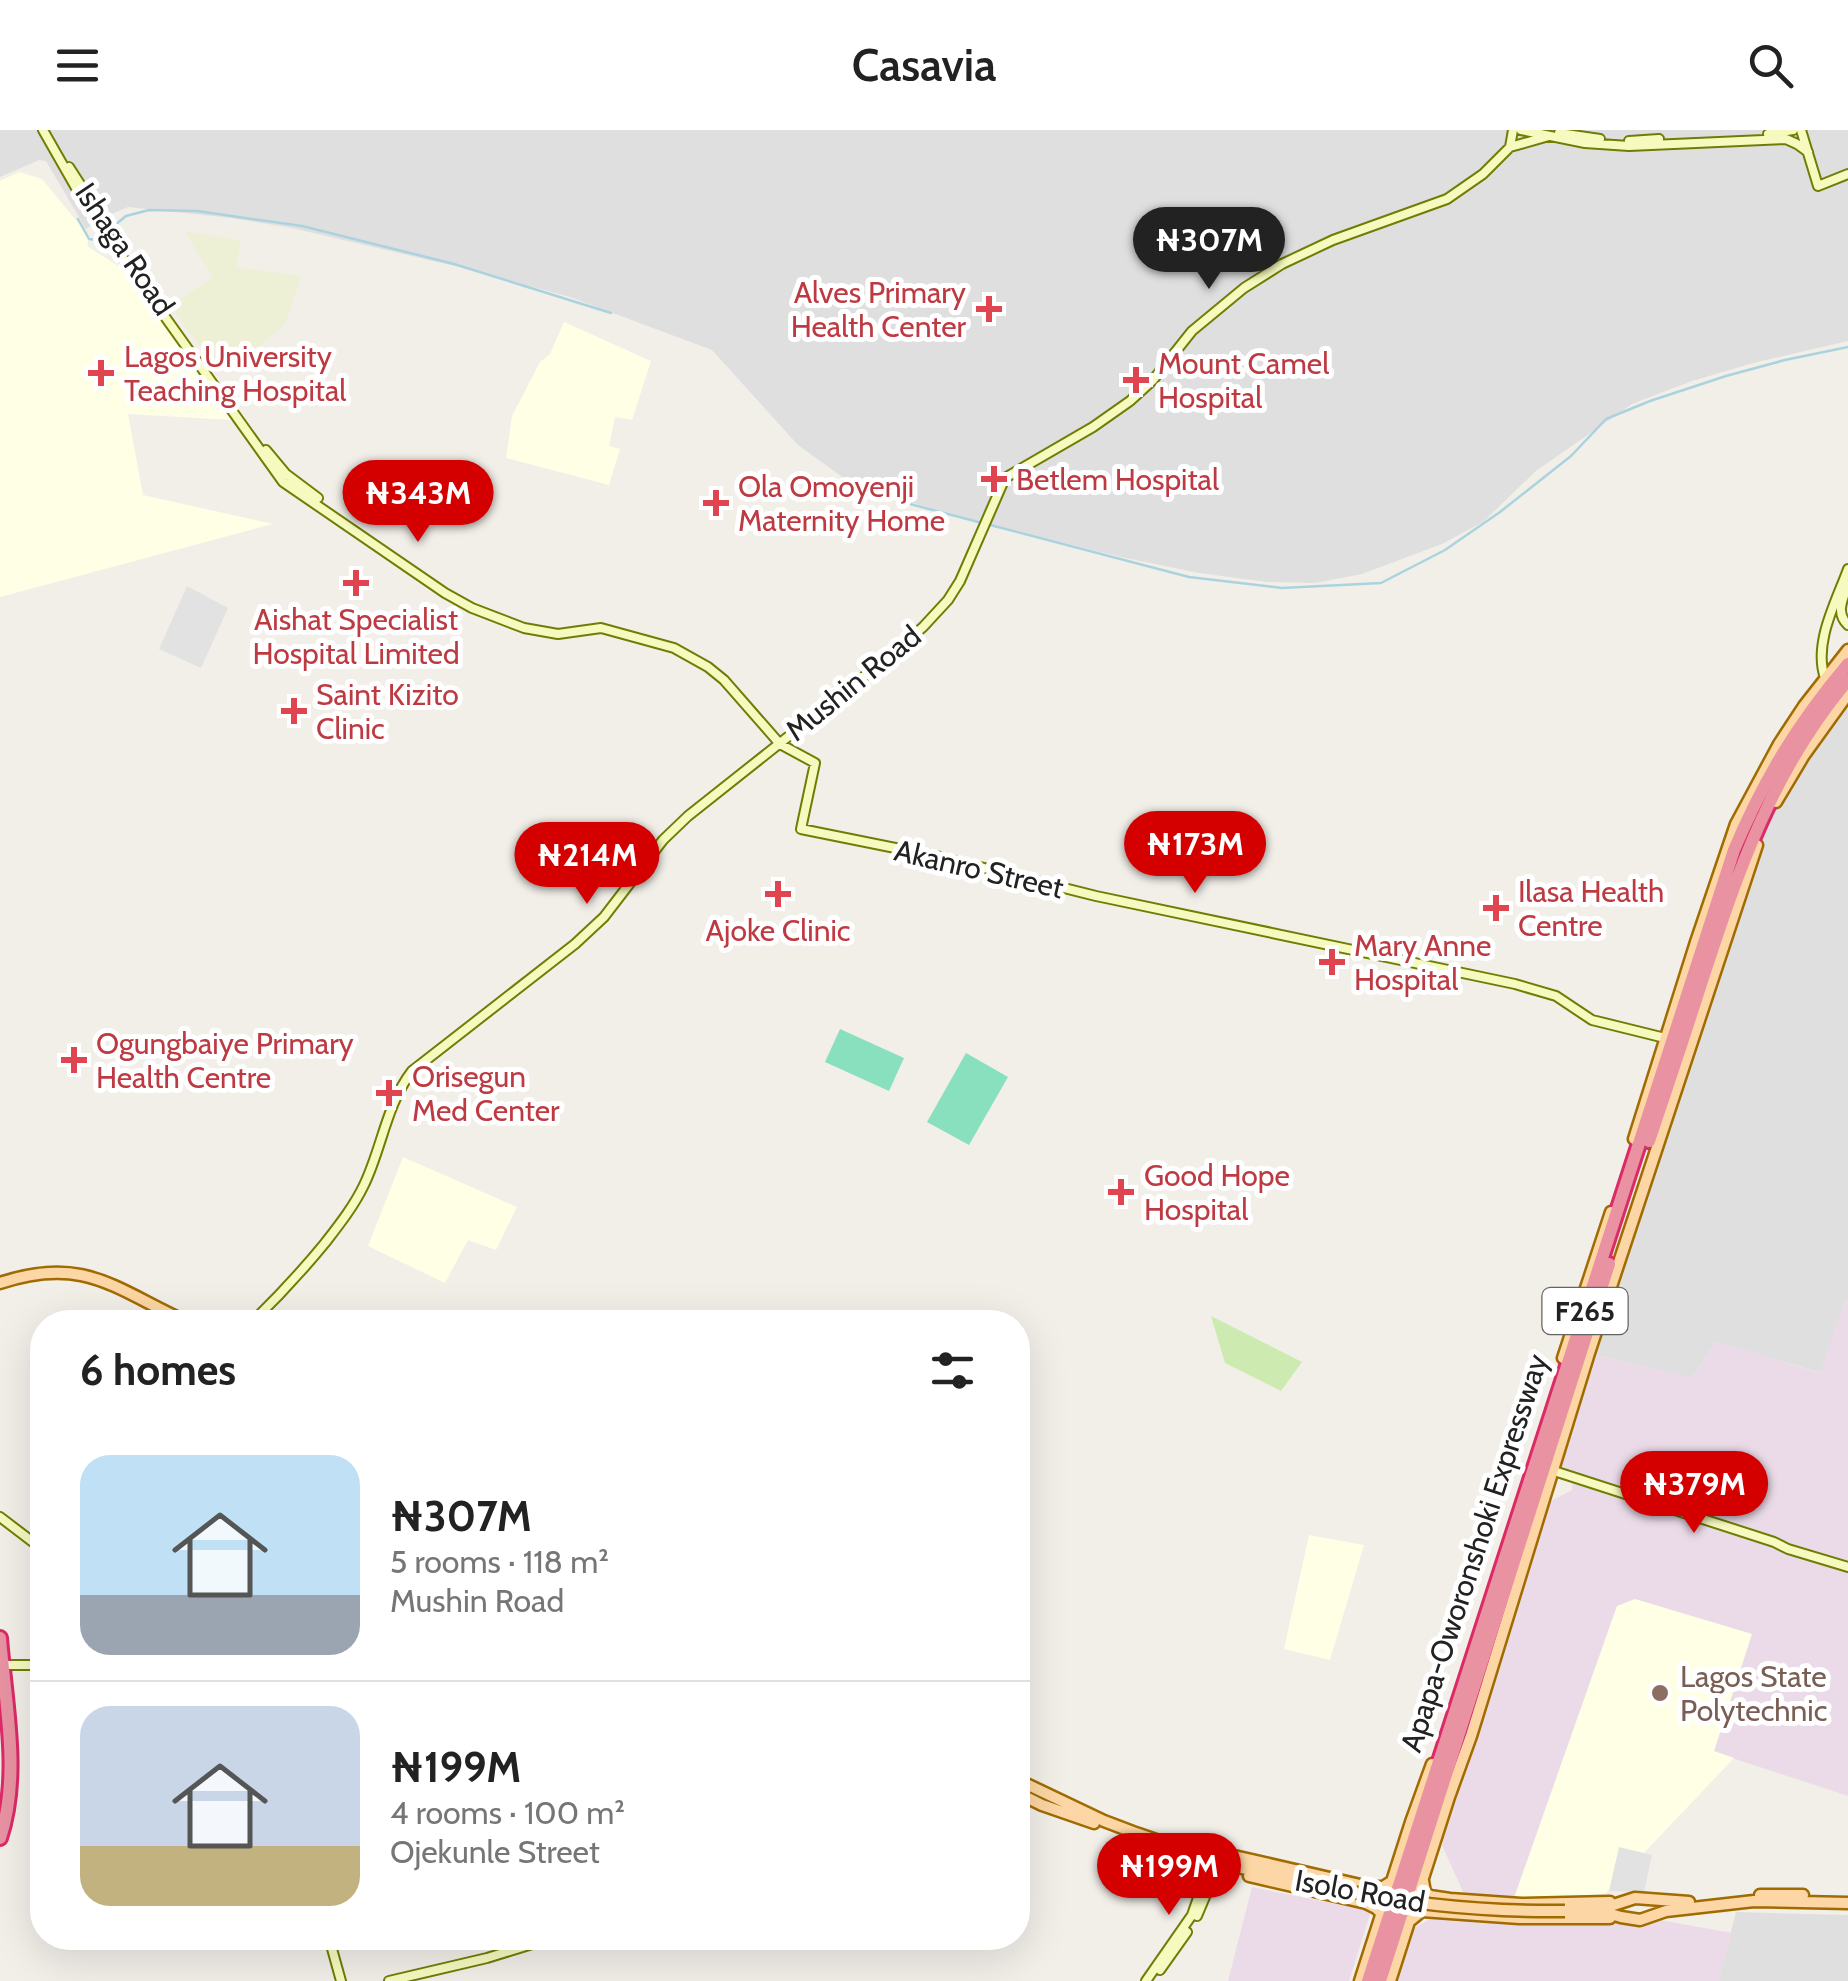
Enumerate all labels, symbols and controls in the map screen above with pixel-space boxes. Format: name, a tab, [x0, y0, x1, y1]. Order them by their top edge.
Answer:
icon: menu	[50, 38, 105, 93]
text: Casavia	[852, 38, 996, 92]
icon: search	[1743, 38, 1798, 93]
street label: Ishaga Road	[67, 176, 183, 322]
pin: ₦307M	[1139, 207, 1279, 292]
text: ₦307M	[1155, 220, 1263, 259]
place label: Alves Primary Health Center	[791, 274, 967, 345]
marker: Alves Primary Health Center	[976, 296, 1002, 322]
place label: Lagos University Teaching Hospital	[124, 338, 346, 409]
place label: Mount Camel Hospital	[1158, 345, 1329, 416]
marker: Lagos University Teaching Hospital	[88, 360, 114, 386]
marker: Mount Camel Hospital	[1123, 367, 1149, 393]
pin: ₦343M	[348, 460, 488, 545]
place label: Betlem Hospital	[1016, 461, 1219, 498]
marker: Betlem Hospital	[981, 466, 1007, 492]
place label: Ola Omoyenji Maternity Home	[738, 468, 945, 539]
text: ₦343M	[365, 473, 471, 512]
marker: Ola Omoyenji Maternity Home	[703, 490, 729, 516]
marker: Aishat Specialist Hospital Limited	[343, 570, 369, 596]
place label: Aishat Specialist Hospital Limited	[252, 601, 460, 672]
street label: Mushin Road	[778, 617, 928, 749]
place label: Saint Kizito Clinic	[316, 676, 459, 747]
marker: Saint Kizito Clinic	[281, 698, 307, 724]
pin: ₦173M	[1125, 811, 1265, 896]
pin: ₦214M	[517, 822, 657, 907]
text: ₦173M	[1146, 824, 1244, 863]
street label: Akanro Street	[891, 832, 1067, 906]
text: ₦214M	[536, 835, 638, 874]
place label: Ilasa Health Centre	[1518, 873, 1664, 944]
marker: Ajoke Clinic	[765, 881, 791, 907]
marker: Ilasa Health Centre	[1483, 895, 1509, 921]
place label: Ajoke Clinic	[706, 912, 850, 949]
place label: Mary Anne Hospital	[1354, 927, 1491, 998]
marker: Mary Anne Hospital	[1319, 949, 1345, 975]
place label: Ogungbaiye Primary Health Centre	[96, 1025, 354, 1096]
marker: Ogungbaiye Primary Health Centre	[61, 1047, 87, 1073]
place label: Orisegun Med Center	[412, 1058, 560, 1129]
marker: Orisegun Med Center	[376, 1080, 402, 1106]
place label: Good Hope Hospital	[1144, 1157, 1290, 1228]
marker: Good Hope Hospital	[1108, 1179, 1134, 1205]
road number: F265	[1542, 1288, 1628, 1334]
icon: filters	[925, 1343, 980, 1398]
text: 6 homes	[80, 1344, 236, 1396]
street label: Apapa-Oworonshoki Expressway	[1392, 1349, 1556, 1757]
pin: ₦379M	[1624, 1451, 1764, 1536]
text: ₦379M	[1642, 1464, 1746, 1503]
text: ₦307M	[390, 1490, 532, 1542]
icon: home	[160, 1495, 280, 1615]
text: 5 rooms · 118 m²	[390, 1542, 609, 1581]
text: Mushin Road	[390, 1581, 564, 1620]
place label: Lagos State Polytechnic	[1680, 1658, 1827, 1729]
marker: Lagos State Polytechnic	[1649, 1682, 1671, 1704]
text: ₦199M	[390, 1741, 521, 1793]
icon: home	[160, 1746, 280, 1866]
text: 4 rooms · 100 m²	[390, 1793, 625, 1832]
text: Ojekunle Street	[390, 1832, 600, 1871]
pin: ₦199M	[1099, 1833, 1239, 1918]
text: ₦199M	[1119, 1846, 1219, 1885]
street label: Isolo Road	[1292, 1861, 1428, 1921]

